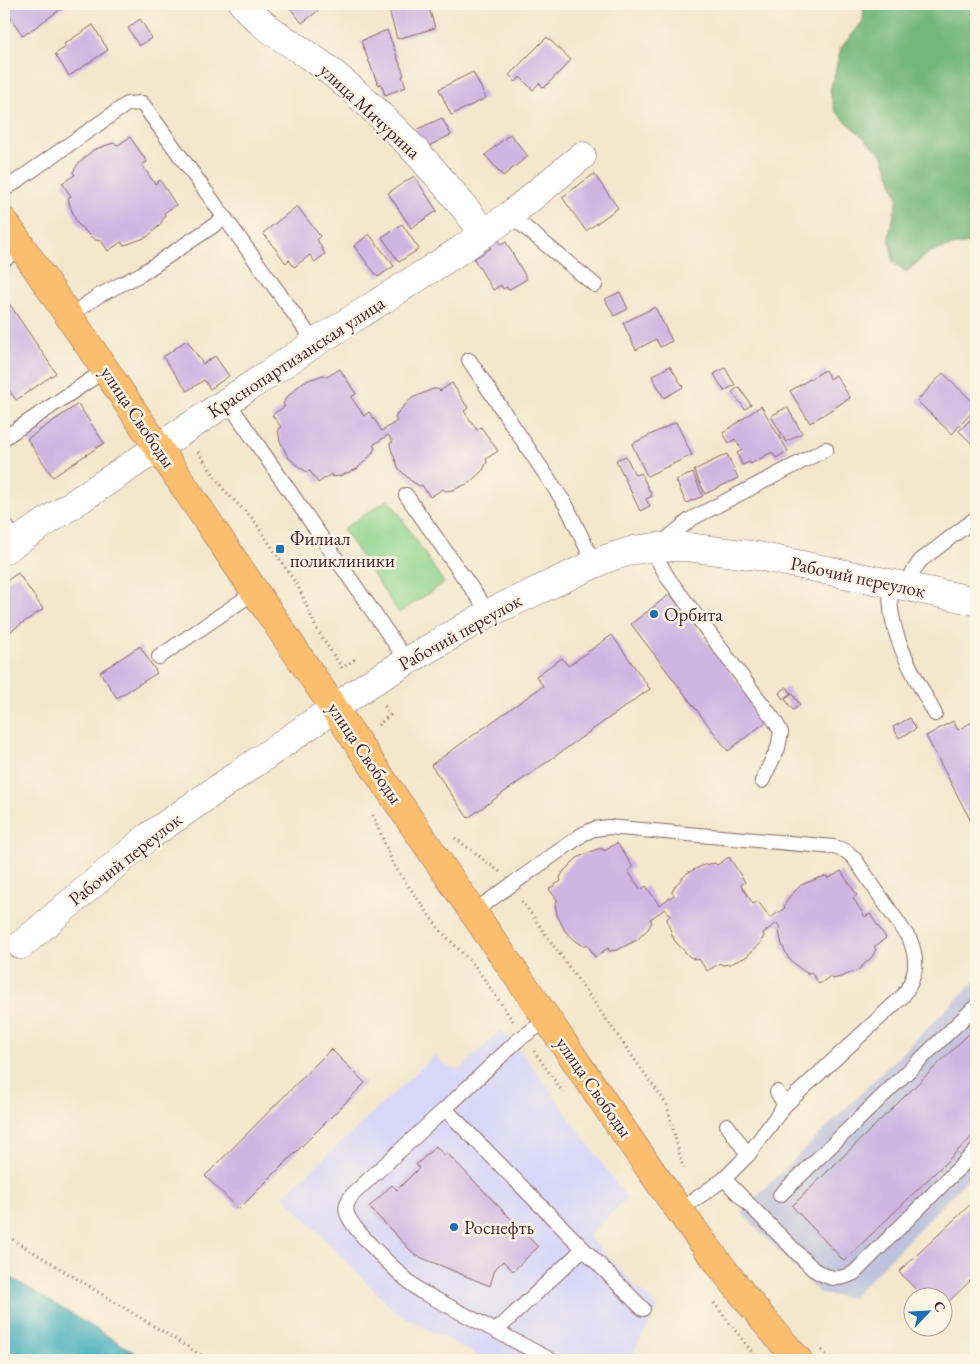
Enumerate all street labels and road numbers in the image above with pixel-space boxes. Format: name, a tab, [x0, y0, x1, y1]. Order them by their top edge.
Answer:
street label: улица Мичурина	[314, 58, 426, 165]
street label: Краснопартизанская улица	[203, 290, 390, 424]
street label: улица Свободы	[95, 361, 181, 473]
street label: Рабочий переулок	[788, 550, 928, 604]
street label: Рабочий переулок	[394, 588, 526, 676]
street label: улица Свободы	[322, 697, 408, 809]
street label: Рабочий переулок	[63, 807, 187, 911]
street label: улица Свободы	[550, 1032, 638, 1143]

